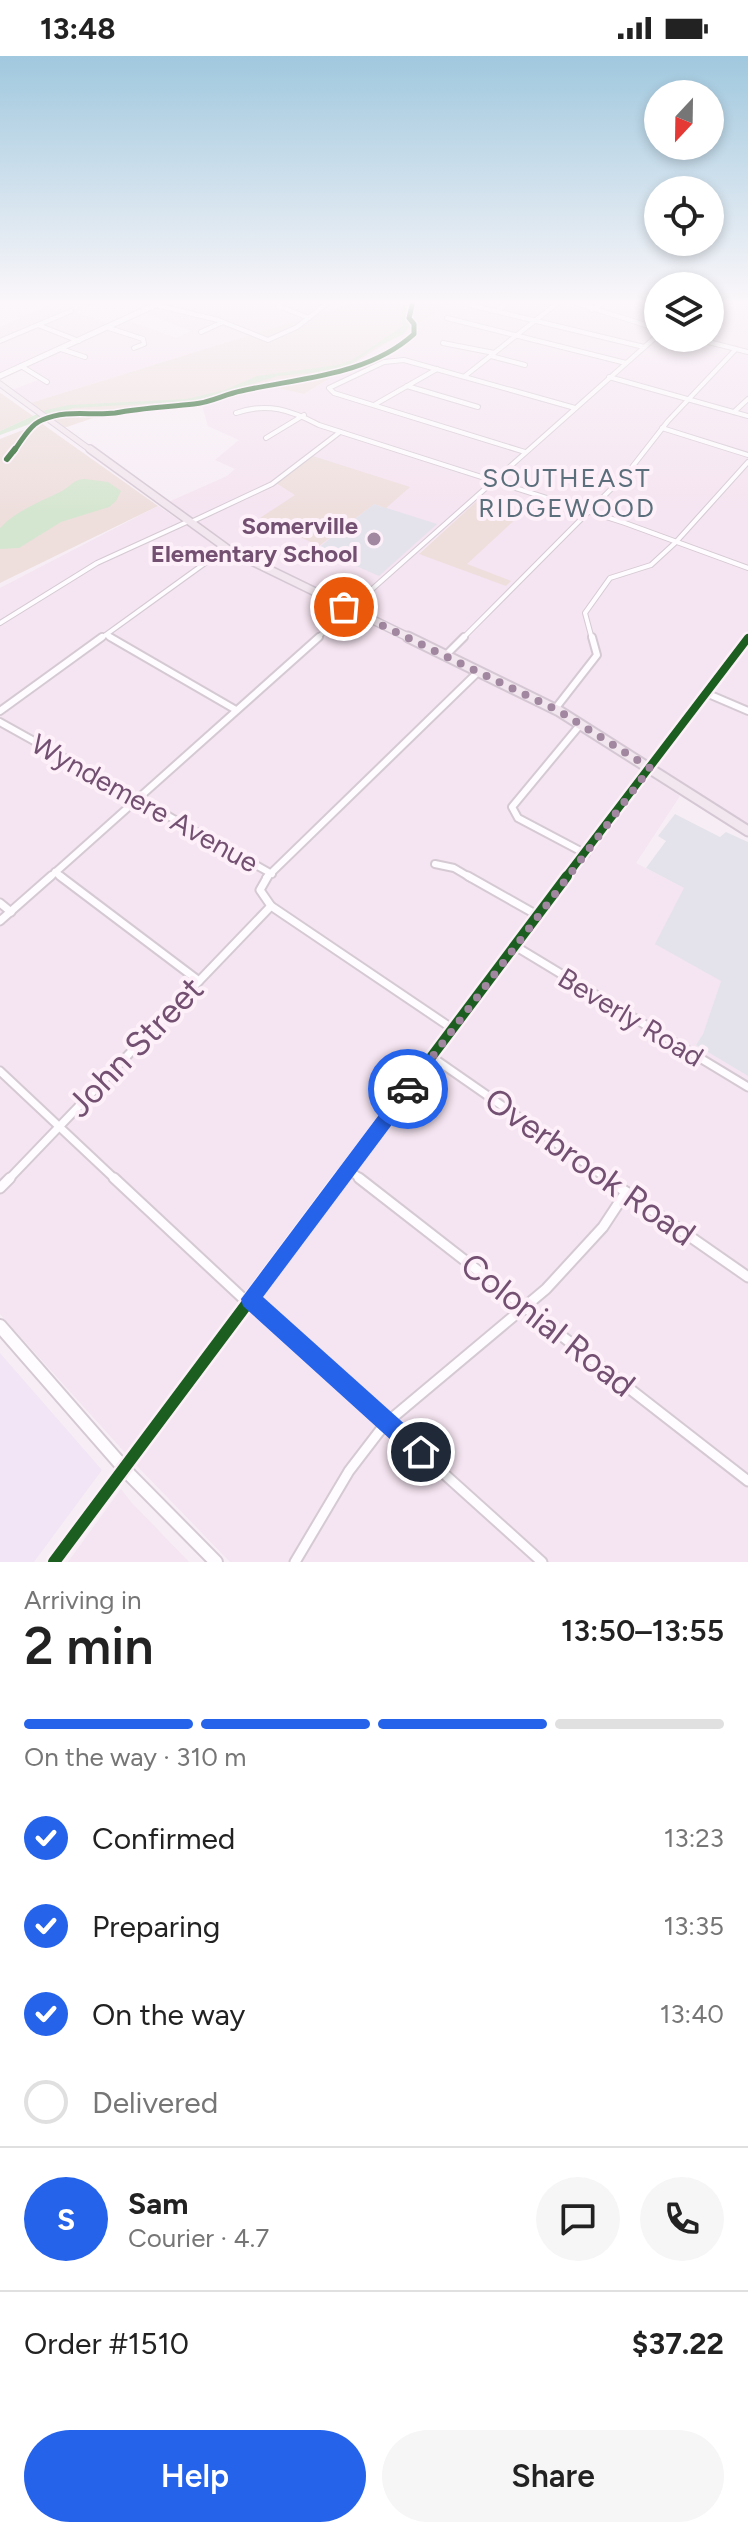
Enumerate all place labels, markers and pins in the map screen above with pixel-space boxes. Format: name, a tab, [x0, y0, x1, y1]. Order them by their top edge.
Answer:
place label: Somerville Elementary School	[151, 511, 358, 568]
marker: Somerville Elementary School	[365, 530, 383, 548]
pin	[310, 573, 378, 641]
pin	[387, 1418, 455, 1486]

